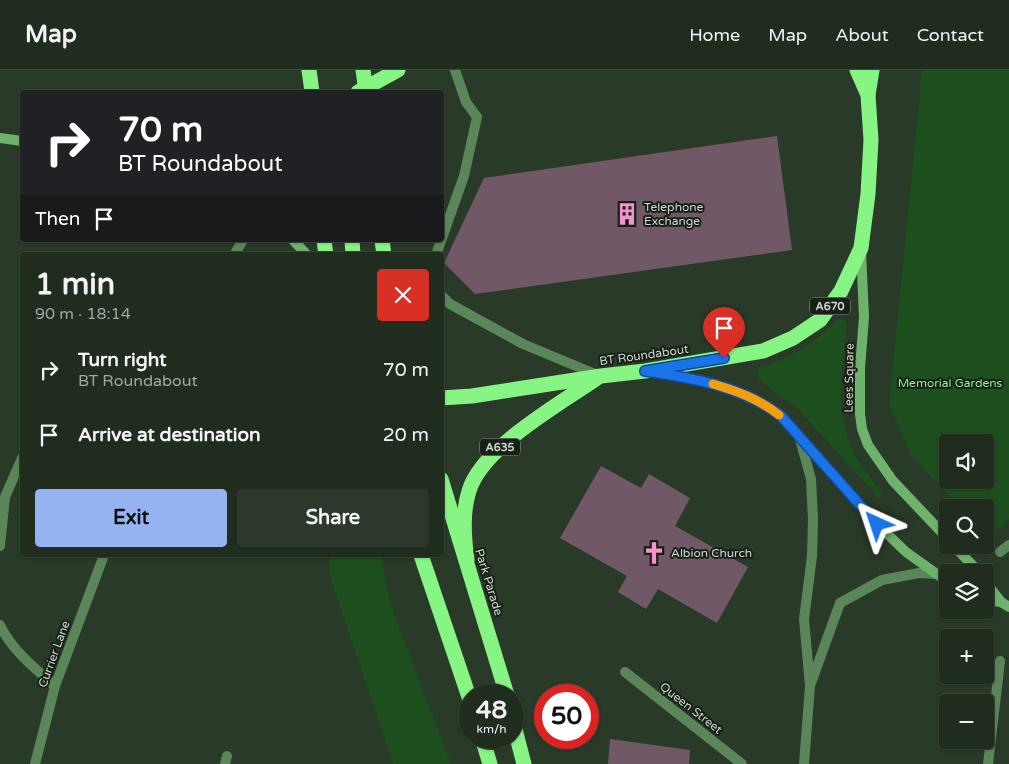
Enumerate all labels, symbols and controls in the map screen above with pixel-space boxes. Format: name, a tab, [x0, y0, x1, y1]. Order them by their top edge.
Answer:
text: Map	[25, 20, 77, 49]
text: Home	[689, 24, 740, 46]
text: Map	[768, 24, 807, 46]
text: About	[835, 24, 889, 46]
text: Contact	[917, 24, 984, 46]
text: 70 m	[118, 109, 203, 151]
icon: right	[35, 110, 100, 175]
text: BT Roundabout	[118, 151, 283, 177]
place label: Telephone Exchange	[644, 200, 704, 228]
building icon: Telephone Exchange	[614, 201, 640, 227]
icon: arrive	[90, 205, 118, 233]
text: Then	[35, 208, 80, 230]
text: 1 min	[35, 266, 115, 303]
button: close	[377, 269, 429, 321]
road number: A670	[810, 298, 850, 315]
text: 90 m · 18:14	[35, 304, 131, 324]
pin	[703, 307, 745, 358]
icon: arrive	[710, 314, 738, 342]
street label: BT Roundabout	[599, 342, 690, 368]
street label: Lees Square	[841, 343, 857, 413]
text: Turn right	[78, 349, 166, 371]
icon: right	[35, 356, 63, 384]
text: 70 m	[383, 359, 429, 381]
text: BT Roundabout	[78, 371, 198, 391]
park label: Memorial Gardens	[898, 376, 1003, 390]
icon: arrive	[35, 421, 63, 449]
text: Arrive at destination	[78, 424, 261, 446]
text: 20 m	[383, 424, 429, 446]
map controls	[939, 434, 994, 749]
button: sound	[939, 434, 994, 489]
road number: A635	[480, 438, 520, 456]
button: Exit	[35, 489, 227, 547]
button: Share	[237, 489, 429, 547]
position arrow	[850, 497, 902, 549]
button: search	[939, 499, 994, 554]
church icon: Albion Church	[641, 540, 667, 566]
place label: Albion Church	[671, 546, 752, 560]
street label: Park Parade	[472, 547, 506, 617]
button: layers	[939, 564, 994, 619]
street label: Currier Lane	[35, 619, 73, 689]
button: +	[939, 629, 994, 684]
street label: Queen Street	[657, 679, 725, 737]
speed limit sign: 50	[534, 684, 599, 749]
button: −	[939, 694, 994, 749]
text: 48	[476, 695, 507, 725]
text: km/h	[476, 722, 507, 736]

